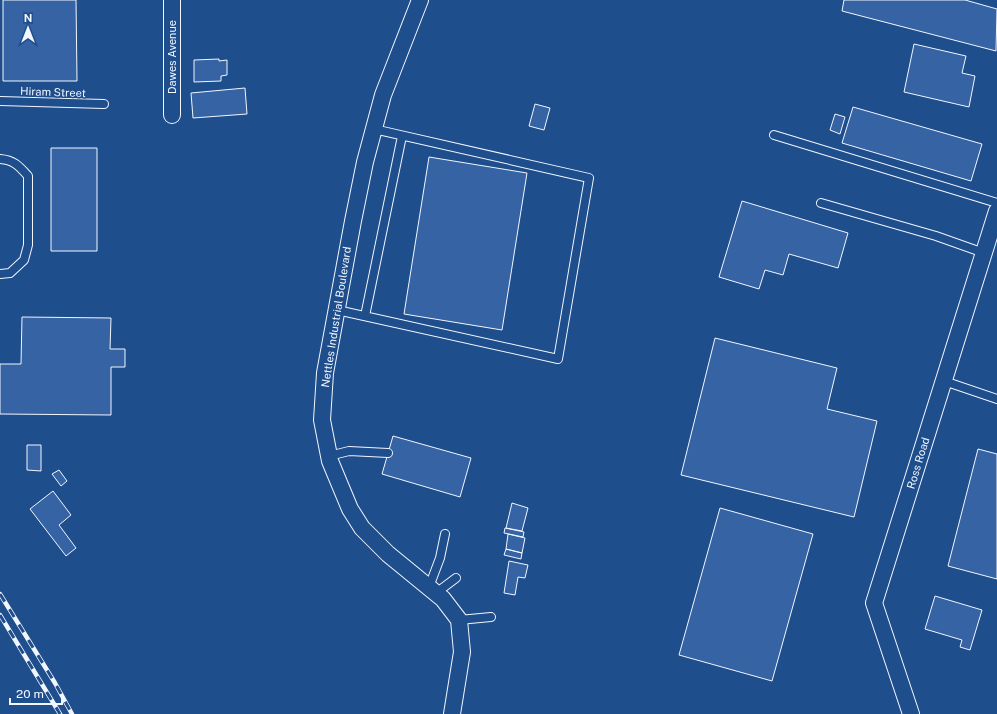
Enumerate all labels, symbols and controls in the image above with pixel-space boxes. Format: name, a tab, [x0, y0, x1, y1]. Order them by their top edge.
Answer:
north arrow	[8, 8, 48, 48]
text: N	[24, 12, 32, 24]
street label: Dawes Avenue	[166, 20, 178, 94]
street label: Hiram Street	[20, 85, 86, 99]
street label: Nettles Industrial Boulevard	[319, 246, 353, 388]
street label: Ross Road	[904, 436, 932, 490]
scale bar	[10, 680, 62, 706]
text: 20 m	[16, 687, 44, 701]

